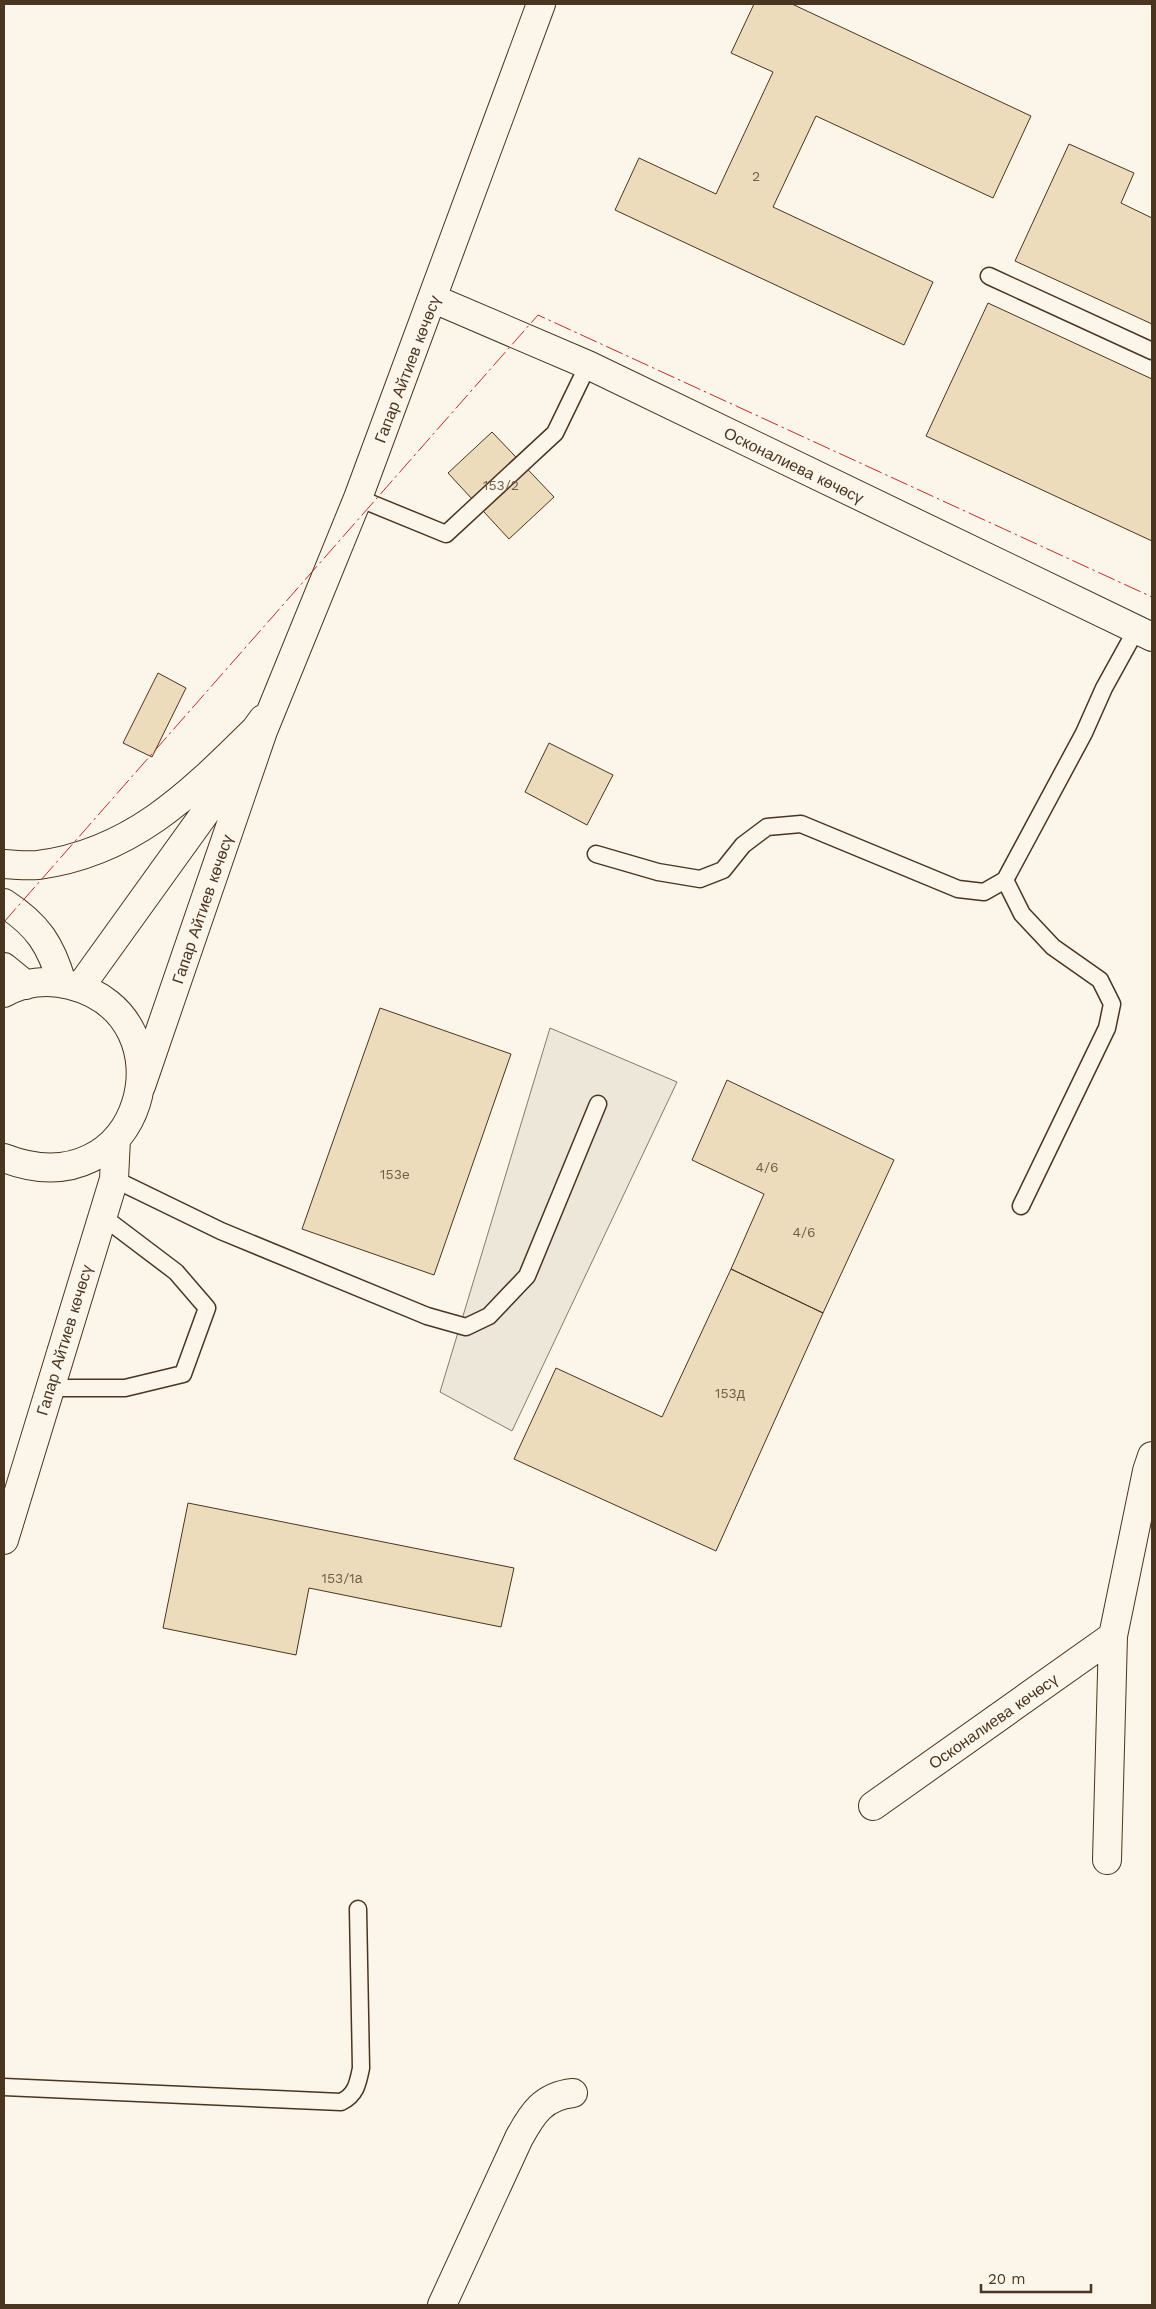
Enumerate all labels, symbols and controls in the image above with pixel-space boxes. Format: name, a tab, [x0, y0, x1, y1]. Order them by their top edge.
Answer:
house number: 2	[752, 168, 760, 184]
street label: Гапар Айтиев көчөсү	[371, 293, 444, 446]
street label: Осконалиева көчөсү	[721, 423, 867, 508]
house number: 153/2	[483, 477, 519, 493]
street label: Гапар Айтиев көчөсү	[168, 832, 237, 986]
house number: 4/6	[756, 1159, 778, 1175]
house number: 153e	[380, 1166, 410, 1182]
house number: 4/6	[793, 1224, 815, 1240]
street label: Гапар Айтиев көчөсү	[33, 1263, 96, 1418]
house number: 153д	[715, 1385, 745, 1401]
house number: 153/1а	[321, 1570, 363, 1586]
street label: Осконалиева көчөсү	[925, 1670, 1062, 1773]
scale bar	[981, 2262, 1091, 2294]
text: 20 m	[988, 2270, 1026, 2288]

